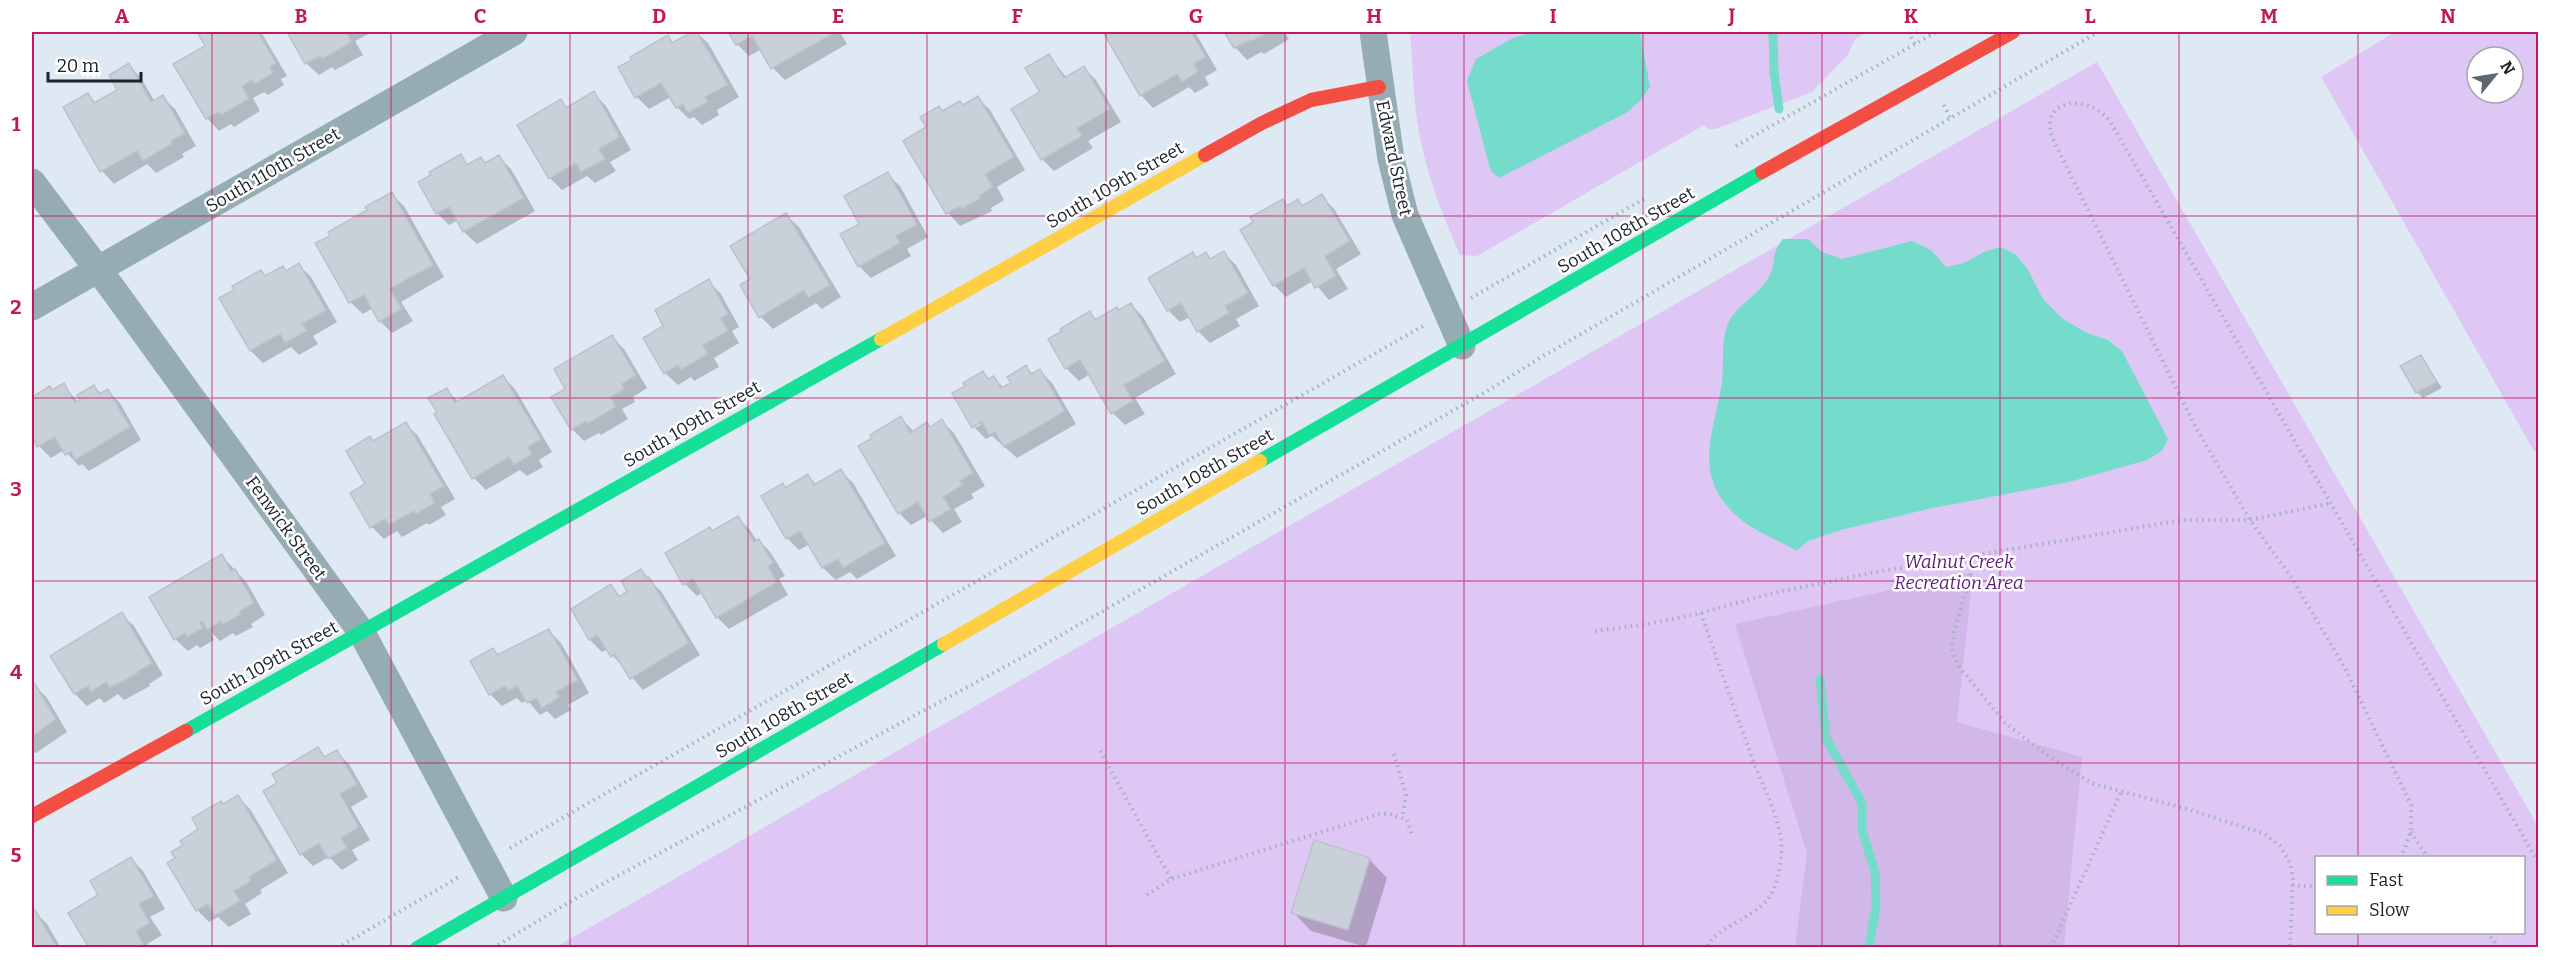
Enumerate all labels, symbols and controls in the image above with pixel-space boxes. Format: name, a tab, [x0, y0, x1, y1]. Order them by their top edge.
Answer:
text: A	[115, 4, 130, 28]
text: B	[295, 4, 308, 28]
text: C	[474, 4, 486, 28]
text: D	[652, 4, 666, 28]
text: E	[832, 4, 844, 28]
text: F	[1011, 4, 1023, 28]
text: G	[1189, 4, 1203, 28]
text: H	[1366, 4, 1382, 28]
text: I	[1549, 4, 1557, 28]
text: J	[1728, 4, 1736, 28]
text: K	[1904, 4, 1919, 28]
text: L	[2084, 4, 2096, 28]
text: M	[2260, 4, 2278, 28]
text: N	[2440, 4, 2456, 28]
scale bar	[48, 45, 141, 83]
north arrow	[2465, 45, 2525, 105]
text: 20 m	[57, 55, 99, 77]
text: N	[2496, 58, 2519, 78]
street label: Edward Street	[1371, 98, 1417, 218]
text: 1	[12, 112, 21, 136]
street label: South 110th Street	[202, 122, 344, 217]
street label: South 109th Street	[1043, 137, 1188, 233]
street label: South 108th Street	[1554, 182, 1699, 278]
text: 2	[10, 295, 22, 319]
street label: South 109th Street	[620, 376, 765, 472]
street label: South 108th Street	[1133, 424, 1278, 520]
street label: Fenwick Street	[241, 472, 331, 585]
text: 3	[10, 477, 22, 501]
park label: Walnut Creek Recreation Area	[1894, 551, 2024, 594]
street label: South 109th Street	[196, 616, 342, 710]
text: 4	[10, 660, 22, 684]
street label: South 108th Street	[712, 667, 857, 763]
text: 5	[11, 843, 22, 867]
legend	[2315, 856, 2525, 934]
text: Fast	[2369, 869, 2404, 891]
text: Slow	[2369, 899, 2410, 921]

